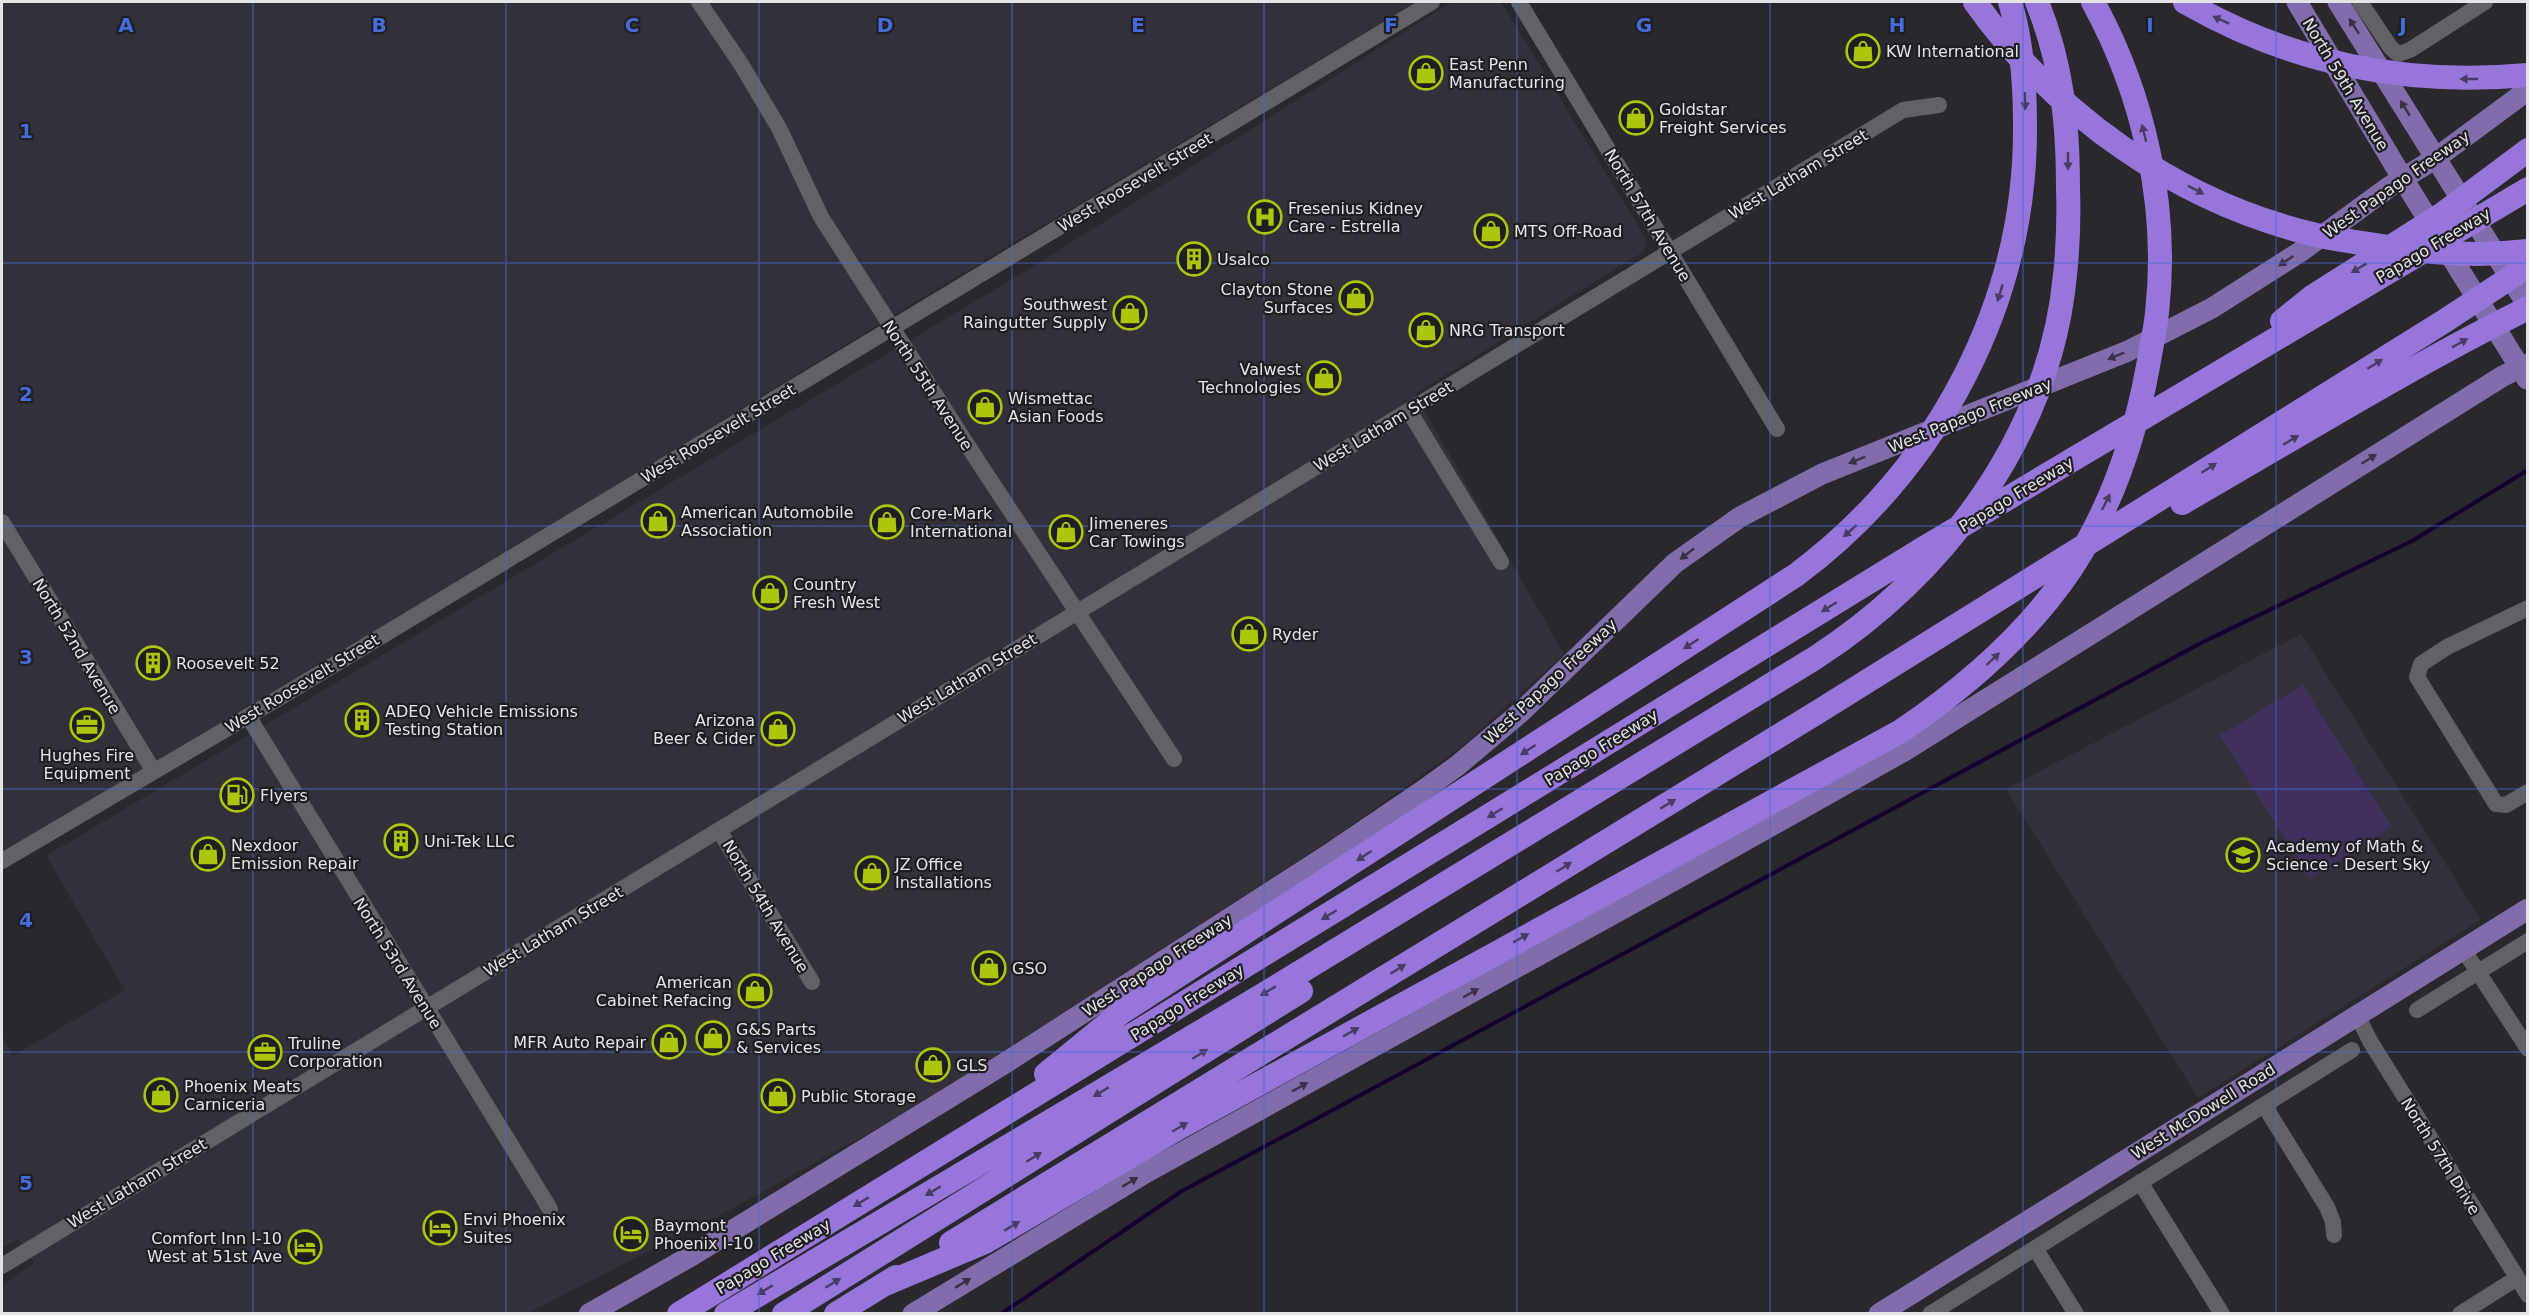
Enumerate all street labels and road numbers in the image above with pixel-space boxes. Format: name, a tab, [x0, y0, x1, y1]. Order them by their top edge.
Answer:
street label: North 59th Avenue	[2299, 15, 2393, 154]
street label: West Latham Street	[1725, 125, 1871, 223]
street label: West Papago Freeway	[2319, 127, 2473, 242]
street label: West Roosevelt Street	[1055, 129, 1216, 236]
street label: North 57th Avenue	[1601, 146, 1695, 285]
street label: Papago Freeway	[2373, 204, 2494, 287]
street label: North 55th Avenue	[878, 317, 977, 454]
street label: West Papago Freeway	[1886, 374, 2055, 457]
street label: West Latham Street	[1310, 377, 1456, 475]
street label: West Roosevelt Street	[638, 380, 799, 487]
street label: Papago Freeway	[1956, 453, 2077, 536]
street label: North 52nd Avenue	[29, 575, 125, 718]
street label: West Papago Freeway	[1480, 614, 1620, 748]
street label: West Latham Street	[894, 629, 1040, 727]
street label: West Roosevelt Street	[222, 630, 383, 737]
street label: Papago Freeway	[1541, 704, 1661, 790]
street label: North 54th Avenue	[719, 837, 813, 976]
street label: West Latham Street	[480, 882, 626, 980]
street label: North 53rd Avenue	[349, 894, 446, 1032]
street label: West Papago Freeway	[1079, 909, 1235, 1021]
street label: Papago Freeway	[1127, 959, 1247, 1045]
street label: West McDowell Road	[2128, 1059, 2279, 1164]
street label: North 57th Drive	[2397, 1094, 2484, 1218]
street label: West Latham Street	[64, 1134, 210, 1232]
street label: Papago Freeway	[713, 1215, 834, 1298]

